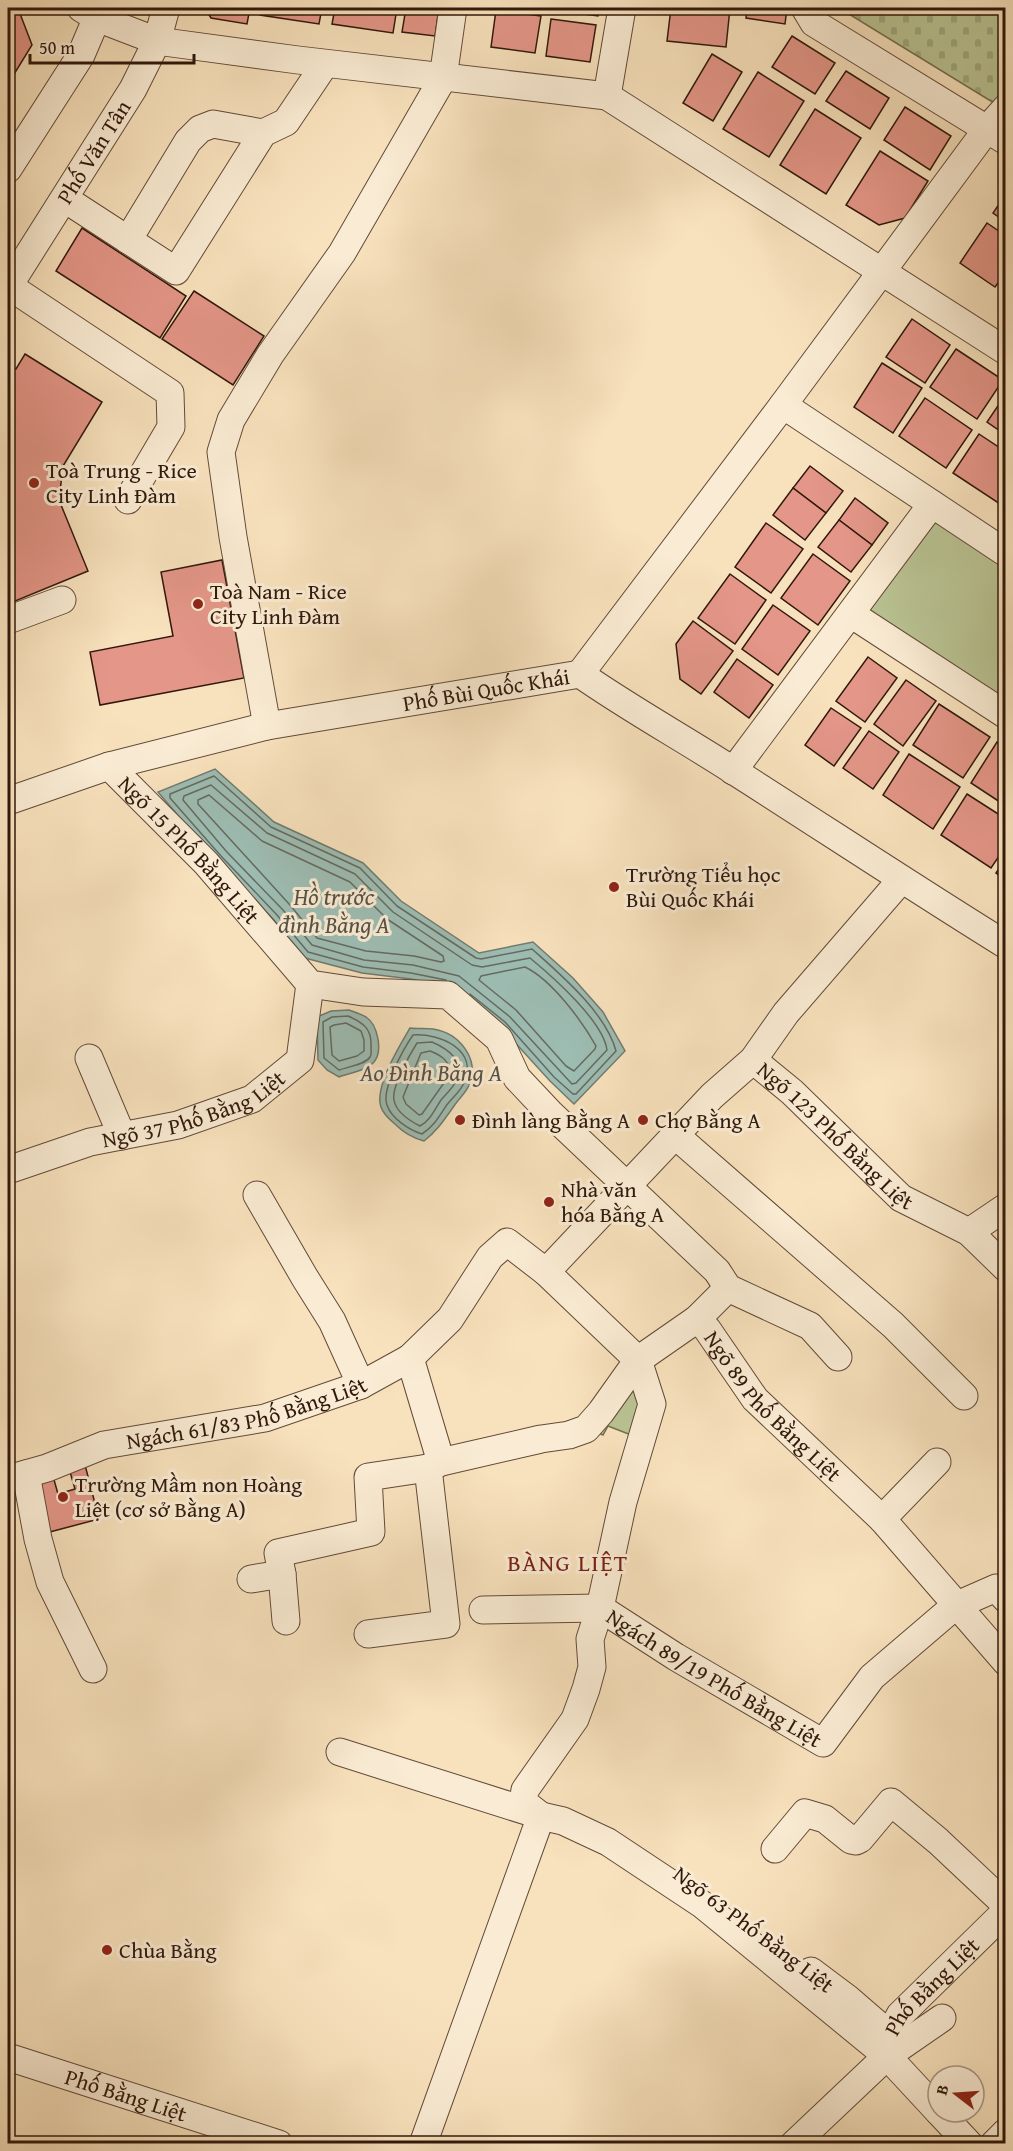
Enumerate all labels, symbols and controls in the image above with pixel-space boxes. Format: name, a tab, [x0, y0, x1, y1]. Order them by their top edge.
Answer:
scale bar	[30, 27, 194, 65]
text: 50 m	[39, 34, 75, 61]
street label: Phố Văn Tân	[49, 93, 139, 210]
place label: Toà Trung - Rice City Linh Đàm	[46, 454, 197, 511]
marker: Toà Trung - Rice City Linh Đàm	[27, 476, 41, 490]
place label: Toà Nam - Rice City Linh Đàm	[210, 575, 347, 632]
marker: Toà Nam - Rice City Linh Đàm	[191, 597, 205, 611]
street label: Phố Bùi Quốc Khái	[400, 660, 572, 719]
street label: Ngõ 15 Phố Bằng Liệt	[111, 768, 268, 931]
place label: Trường Tiểu học Bùi Quốc Khái	[626, 858, 781, 915]
water label: Hồ trước đình Bằng A	[278, 879, 390, 942]
marker: Trường Tiểu học Bùi Quốc Khái	[607, 880, 621, 894]
street label: Ngõ 123 Phố Bằng Liệt	[750, 1054, 919, 1218]
water label: Ao Đình Bằng A	[359, 1055, 502, 1090]
street label: Ngõ 37 Phố Bằng Liệt	[99, 1062, 292, 1155]
place label: Đình làng Bằng A	[472, 1104, 631, 1136]
place label: Chợ Bằng A	[655, 1104, 761, 1136]
marker: Đình làng Bằng A	[453, 1113, 467, 1127]
marker: Chợ Bằng A	[636, 1113, 650, 1127]
place label: Nhà văn hóa Bằng A	[561, 1173, 665, 1230]
marker: Nhà văn hóa Bằng A	[542, 1195, 556, 1209]
street label: Ngõ 89 Phố Bằng Liệt	[697, 1324, 849, 1489]
street label: Ngách 61/83 Phố Bằng Liệt	[124, 1369, 373, 1457]
place label: Trường Mầm non Hoàng Liệt (cơ sở Bằng A)	[75, 1468, 302, 1525]
marker: Trường Mầm non Hoàng Liệt (cơ sở Bằng A)	[56, 1490, 70, 1504]
district label: BÀNG LIỆT	[507, 1545, 629, 1580]
street label: Ngách 89/19 Phố Bằng Liệt	[600, 1600, 828, 1755]
street label: Ngõ 63 Phố Bằng Liệt	[667, 1858, 841, 2000]
street label: Phố Bằng Liệt	[876, 1930, 987, 2041]
place label: Chùa Bằng	[119, 1934, 217, 1966]
marker: Chùa Bằng	[100, 1943, 114, 1957]
street label: Phố Bằng Liệt	[61, 2060, 191, 2130]
north arrow	[926, 2064, 986, 2124]
text: B	[929, 2081, 955, 2098]

